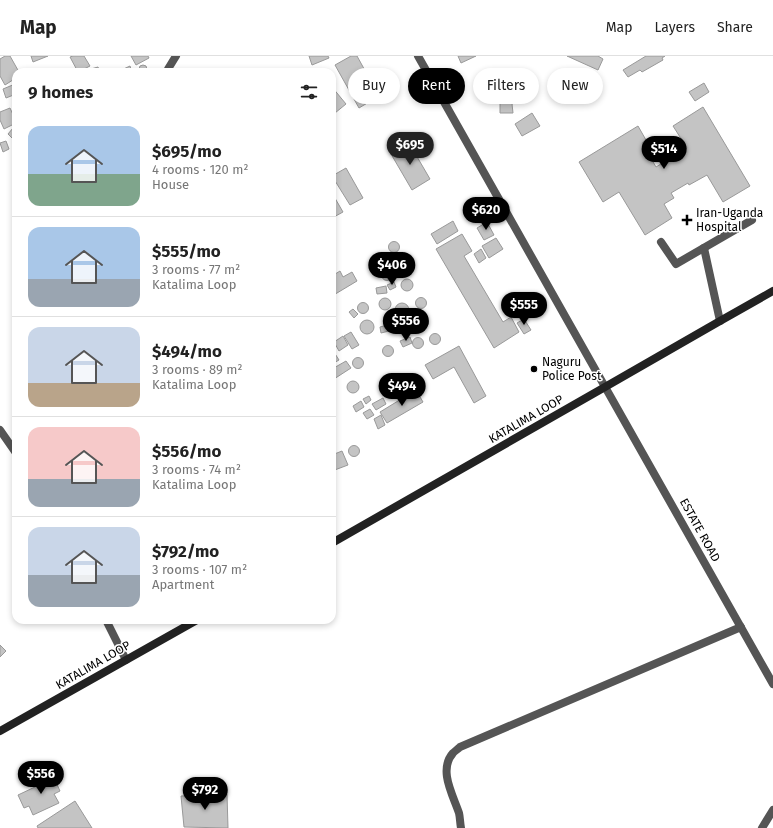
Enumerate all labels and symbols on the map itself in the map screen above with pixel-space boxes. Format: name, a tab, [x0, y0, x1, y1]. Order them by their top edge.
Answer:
pin: $695	[386, 132, 434, 166]
pin: $514	[640, 136, 688, 170]
pin: $620	[462, 197, 510, 231]
place label: Iran-Uganda Hospital	[696, 206, 763, 234]
marker: Iran-Uganda Hospital	[681, 214, 693, 226]
pin: $406	[368, 252, 416, 286]
pin: $555	[500, 292, 548, 326]
pin: $556	[382, 308, 430, 342]
place label: Naguru Police Post	[542, 355, 602, 383]
marker: Naguru Police Post	[529, 364, 539, 374]
pin: $494	[378, 373, 426, 407]
street label: KATALIMA LOOP	[486, 392, 566, 446]
street label: ESTATE ROAD	[677, 496, 723, 564]
street label: KATALIMA LOOP	[53, 638, 133, 692]
pin: $556	[17, 761, 65, 795]
pin: $792	[181, 777, 229, 811]

